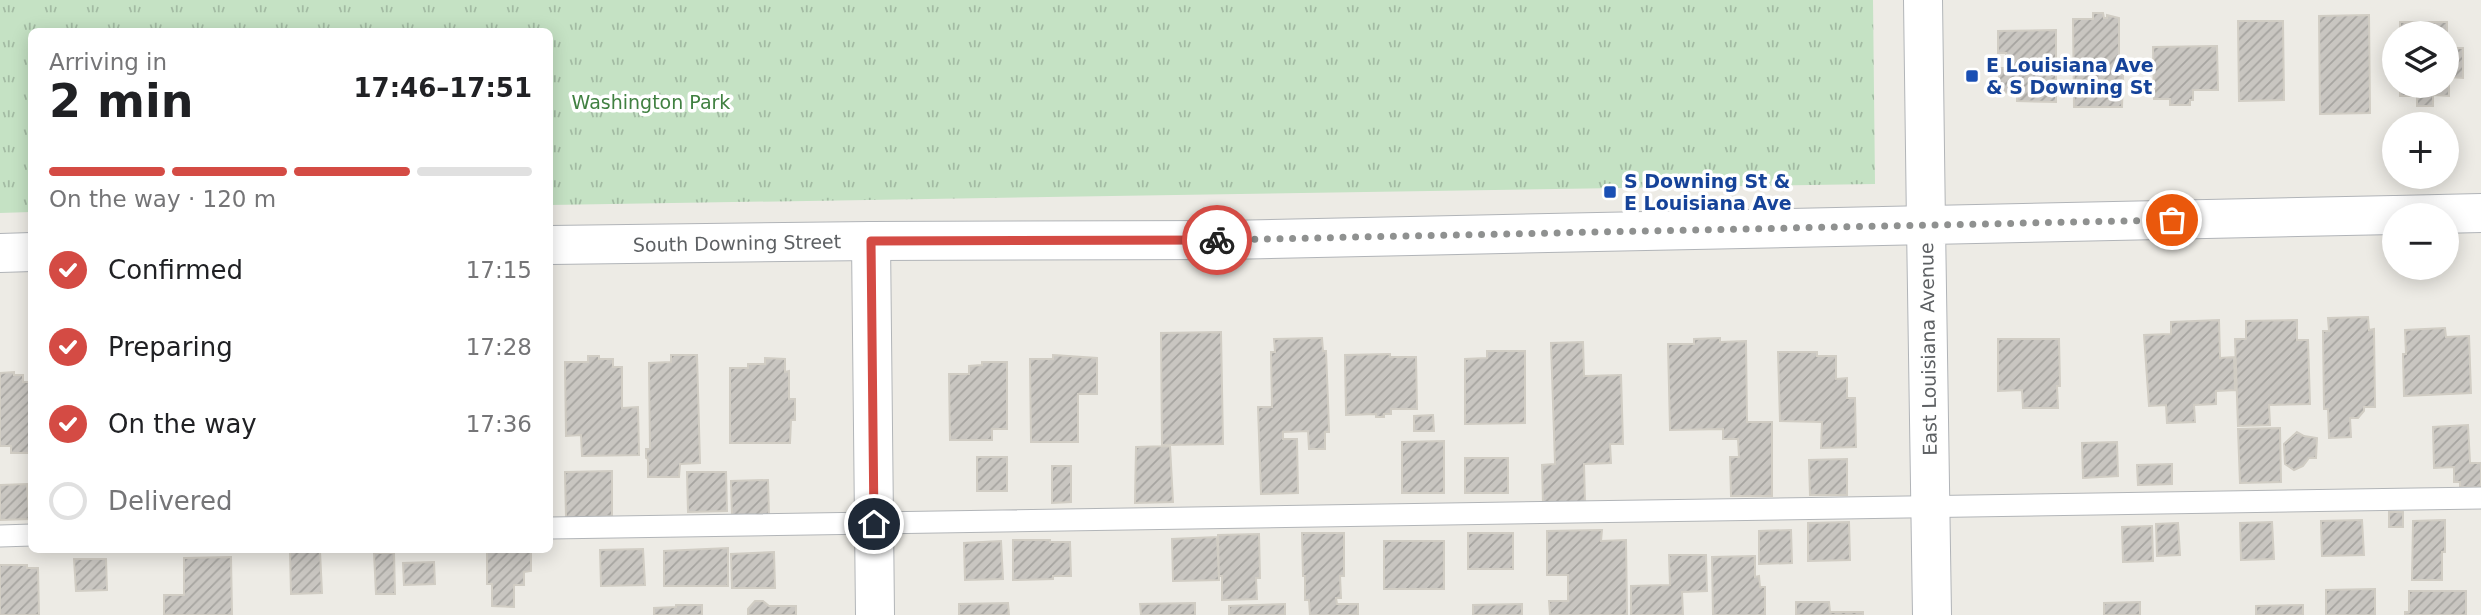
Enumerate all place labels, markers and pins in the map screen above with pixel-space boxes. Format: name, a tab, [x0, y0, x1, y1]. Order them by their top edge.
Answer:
place label: E Louisiana Ave & S Downing St	[1986, 54, 2154, 98]
marker: E Louisiana Ave & S Downing St	[1964, 68, 1980, 84]
place label: S Downing St & E Louisiana Ave	[1624, 170, 1792, 214]
marker: S Downing St & E Louisiana Ave	[1602, 184, 1618, 200]
pin	[2142, 190, 2202, 250]
pin	[844, 494, 904, 554]

